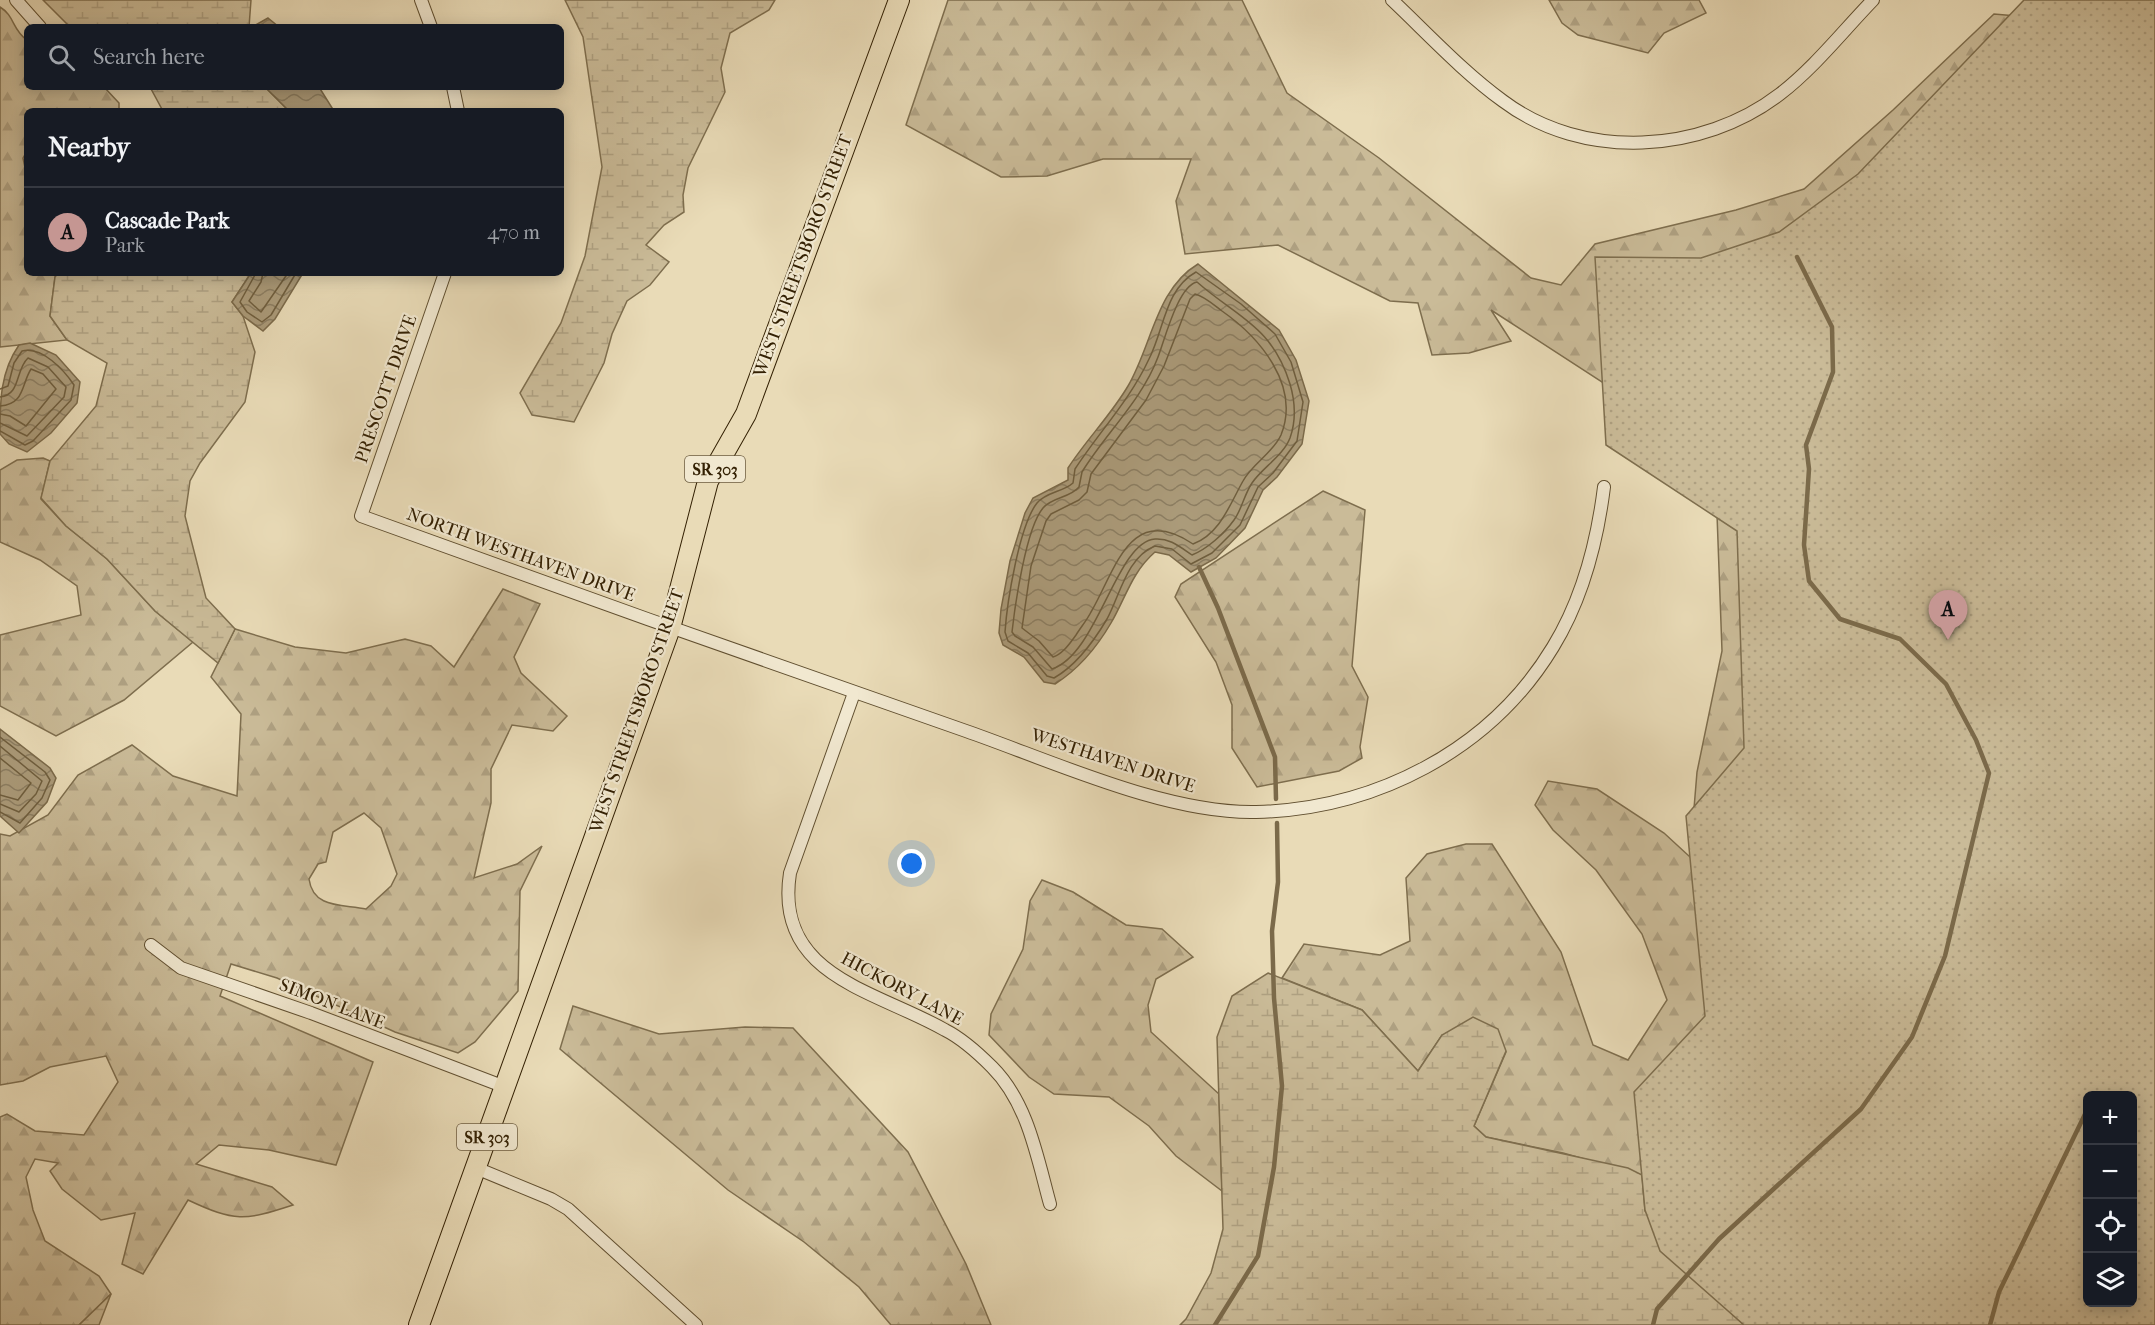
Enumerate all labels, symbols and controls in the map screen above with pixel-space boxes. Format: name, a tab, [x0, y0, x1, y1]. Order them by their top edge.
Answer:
search box	[24, 24, 564, 90]
icon: search	[45, 41, 78, 74]
text: Search here	[93, 44, 205, 70]
street label: WEST STREETSBORO STREET	[749, 131, 857, 381]
text: Nearby	[48, 132, 130, 163]
text: Cascade Park	[105, 208, 229, 234]
text: A	[61, 221, 74, 244]
text: 470 m	[487, 221, 540, 244]
text: Park	[105, 234, 145, 257]
street label: PRESCOTT DRIVE	[351, 312, 421, 466]
road number: SR 303	[685, 456, 745, 482]
street label: NORTH WESTHAVEN DRIVE	[404, 504, 638, 606]
street label: WEST STREETSBORO STREET	[585, 585, 689, 837]
pin: A	[1928, 590, 1968, 640]
street label: WESTHAVEN DRIVE	[1027, 724, 1198, 797]
your location	[897, 849, 926, 878]
street label: HICKORY LANE	[837, 948, 967, 1030]
street label: SIMON LANE	[276, 974, 388, 1034]
map controls	[2083, 1091, 2137, 1307]
button: +	[2083, 1091, 2137, 1145]
road number: SR 303	[457, 1124, 517, 1150]
button: −	[2083, 1145, 2137, 1199]
button: locate	[2083, 1199, 2137, 1253]
button: layers	[2083, 1253, 2137, 1307]

